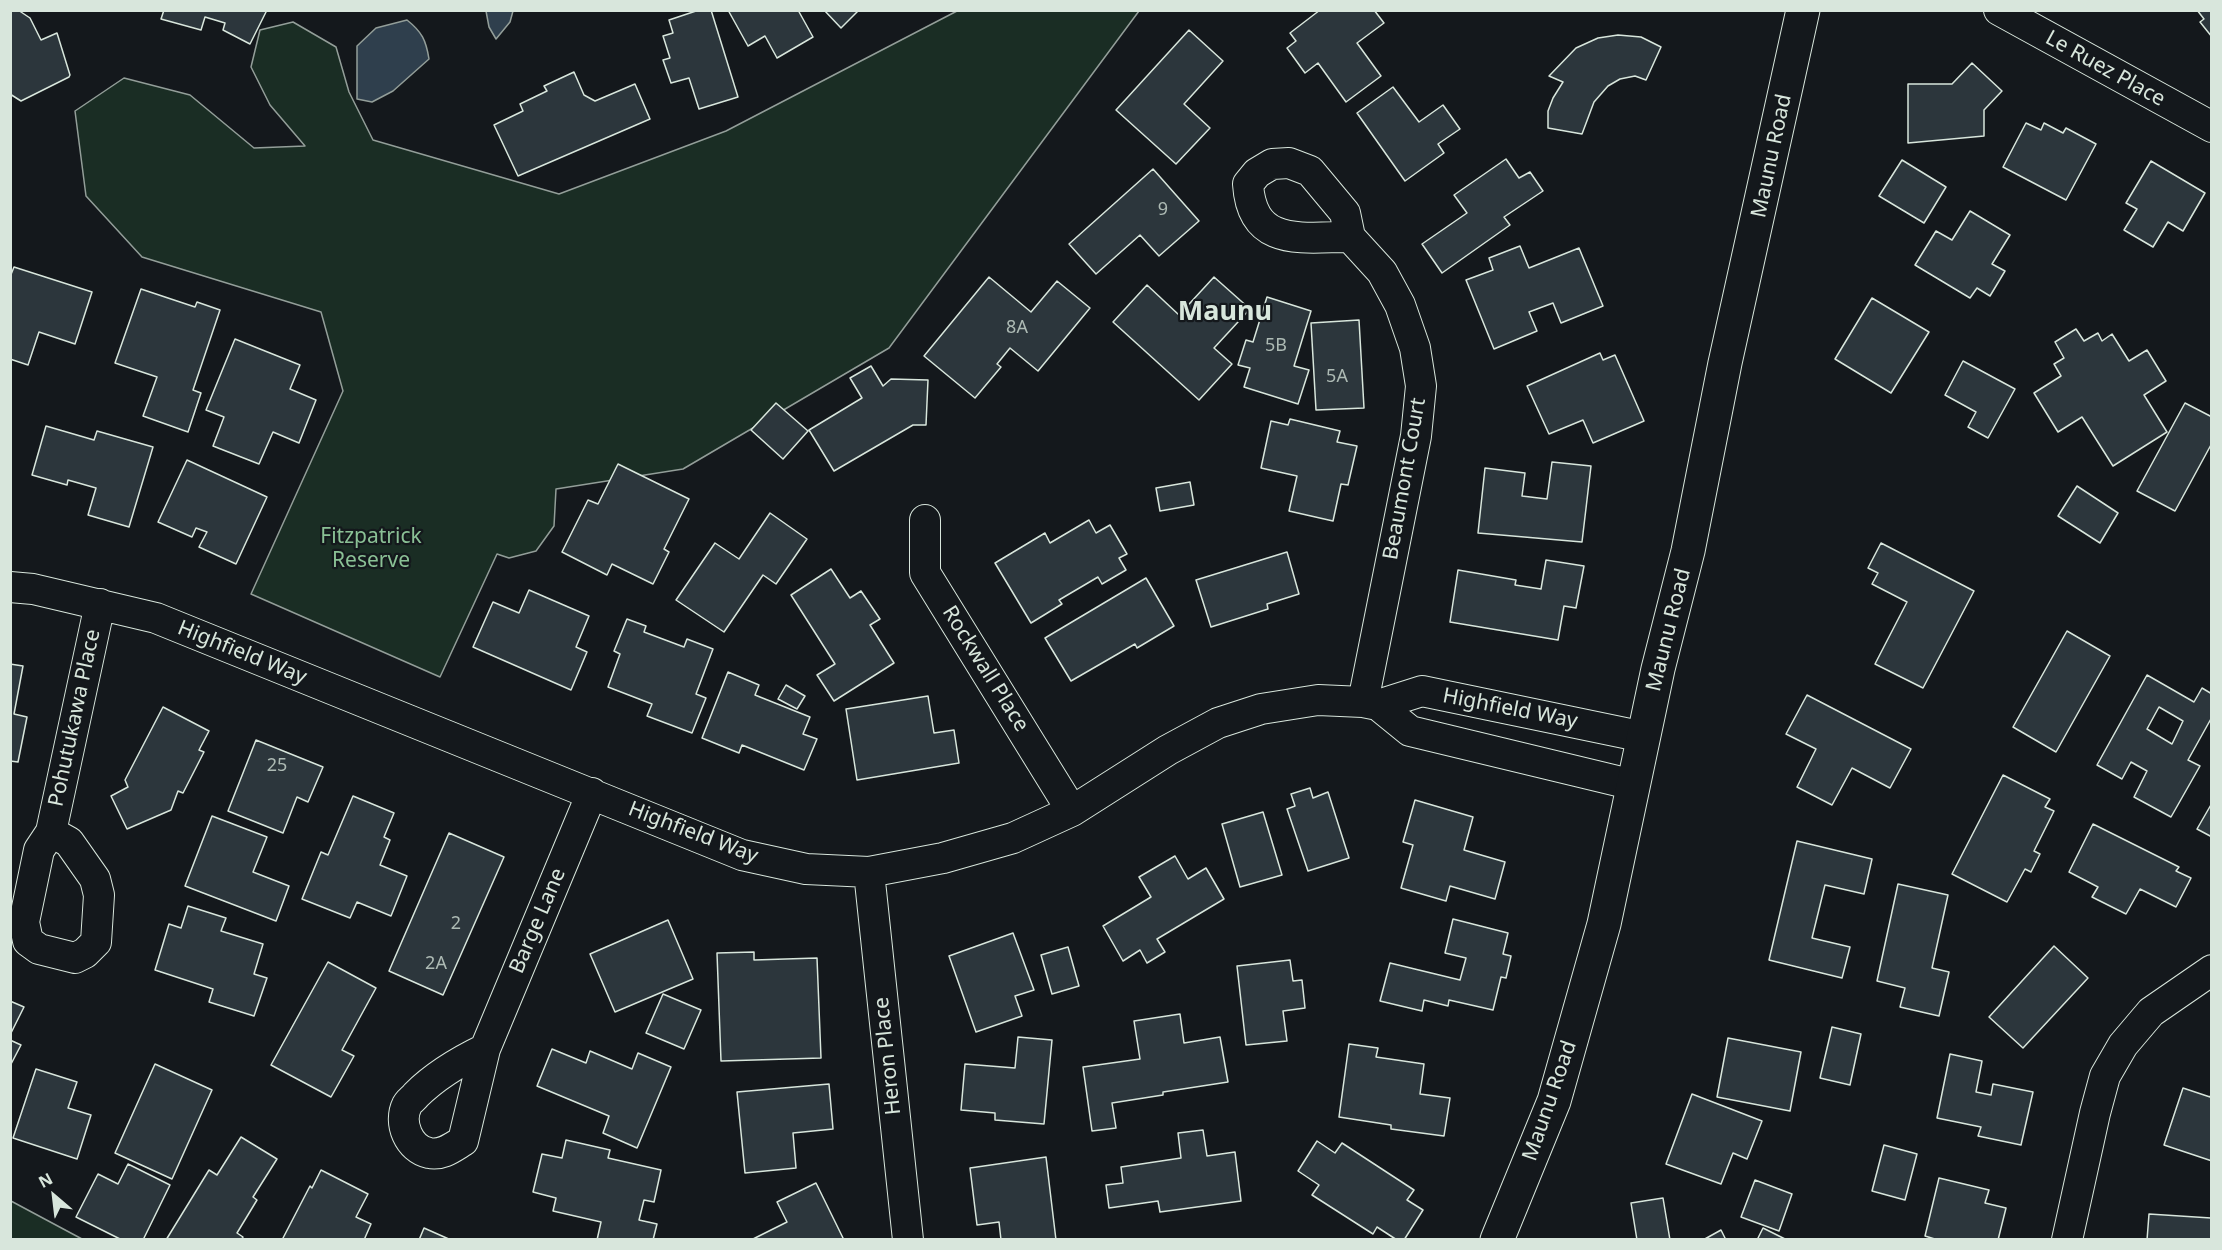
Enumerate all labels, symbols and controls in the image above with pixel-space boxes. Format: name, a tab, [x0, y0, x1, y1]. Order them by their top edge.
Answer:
street label: Le Ruez Place	[2041, 26, 2169, 112]
street label: Maunu Road	[1747, 92, 1797, 220]
house number: 9	[1158, 199, 1168, 221]
district label: Maunu	[1178, 296, 1272, 328]
house number: 8A	[1006, 317, 1028, 339]
house number: 5B	[1265, 335, 1287, 357]
house number: 5A	[1326, 366, 1348, 388]
street label: Beaumont Court	[1378, 396, 1432, 562]
park label: Fitzpatrick Reserve	[320, 524, 422, 574]
street label: Maunu Road	[1642, 566, 1696, 694]
street label: Rockwall Place	[936, 601, 1034, 737]
street label: Highfield Way	[174, 616, 310, 690]
street label: Pohutukawa Place	[44, 627, 106, 809]
street label: Highfield Way	[1440, 684, 1580, 734]
house number: 25	[267, 755, 287, 777]
street label: Highfield Way	[625, 797, 761, 869]
street label: Barge Lane	[505, 865, 571, 977]
house number: 2	[451, 913, 461, 935]
house number: 2A	[425, 953, 447, 975]
street label: Heron Place	[869, 996, 907, 1116]
street label: Maunu Road	[1518, 1037, 1582, 1165]
north arrow	[24, 1166, 84, 1226]
text: N	[35, 1167, 56, 1193]

